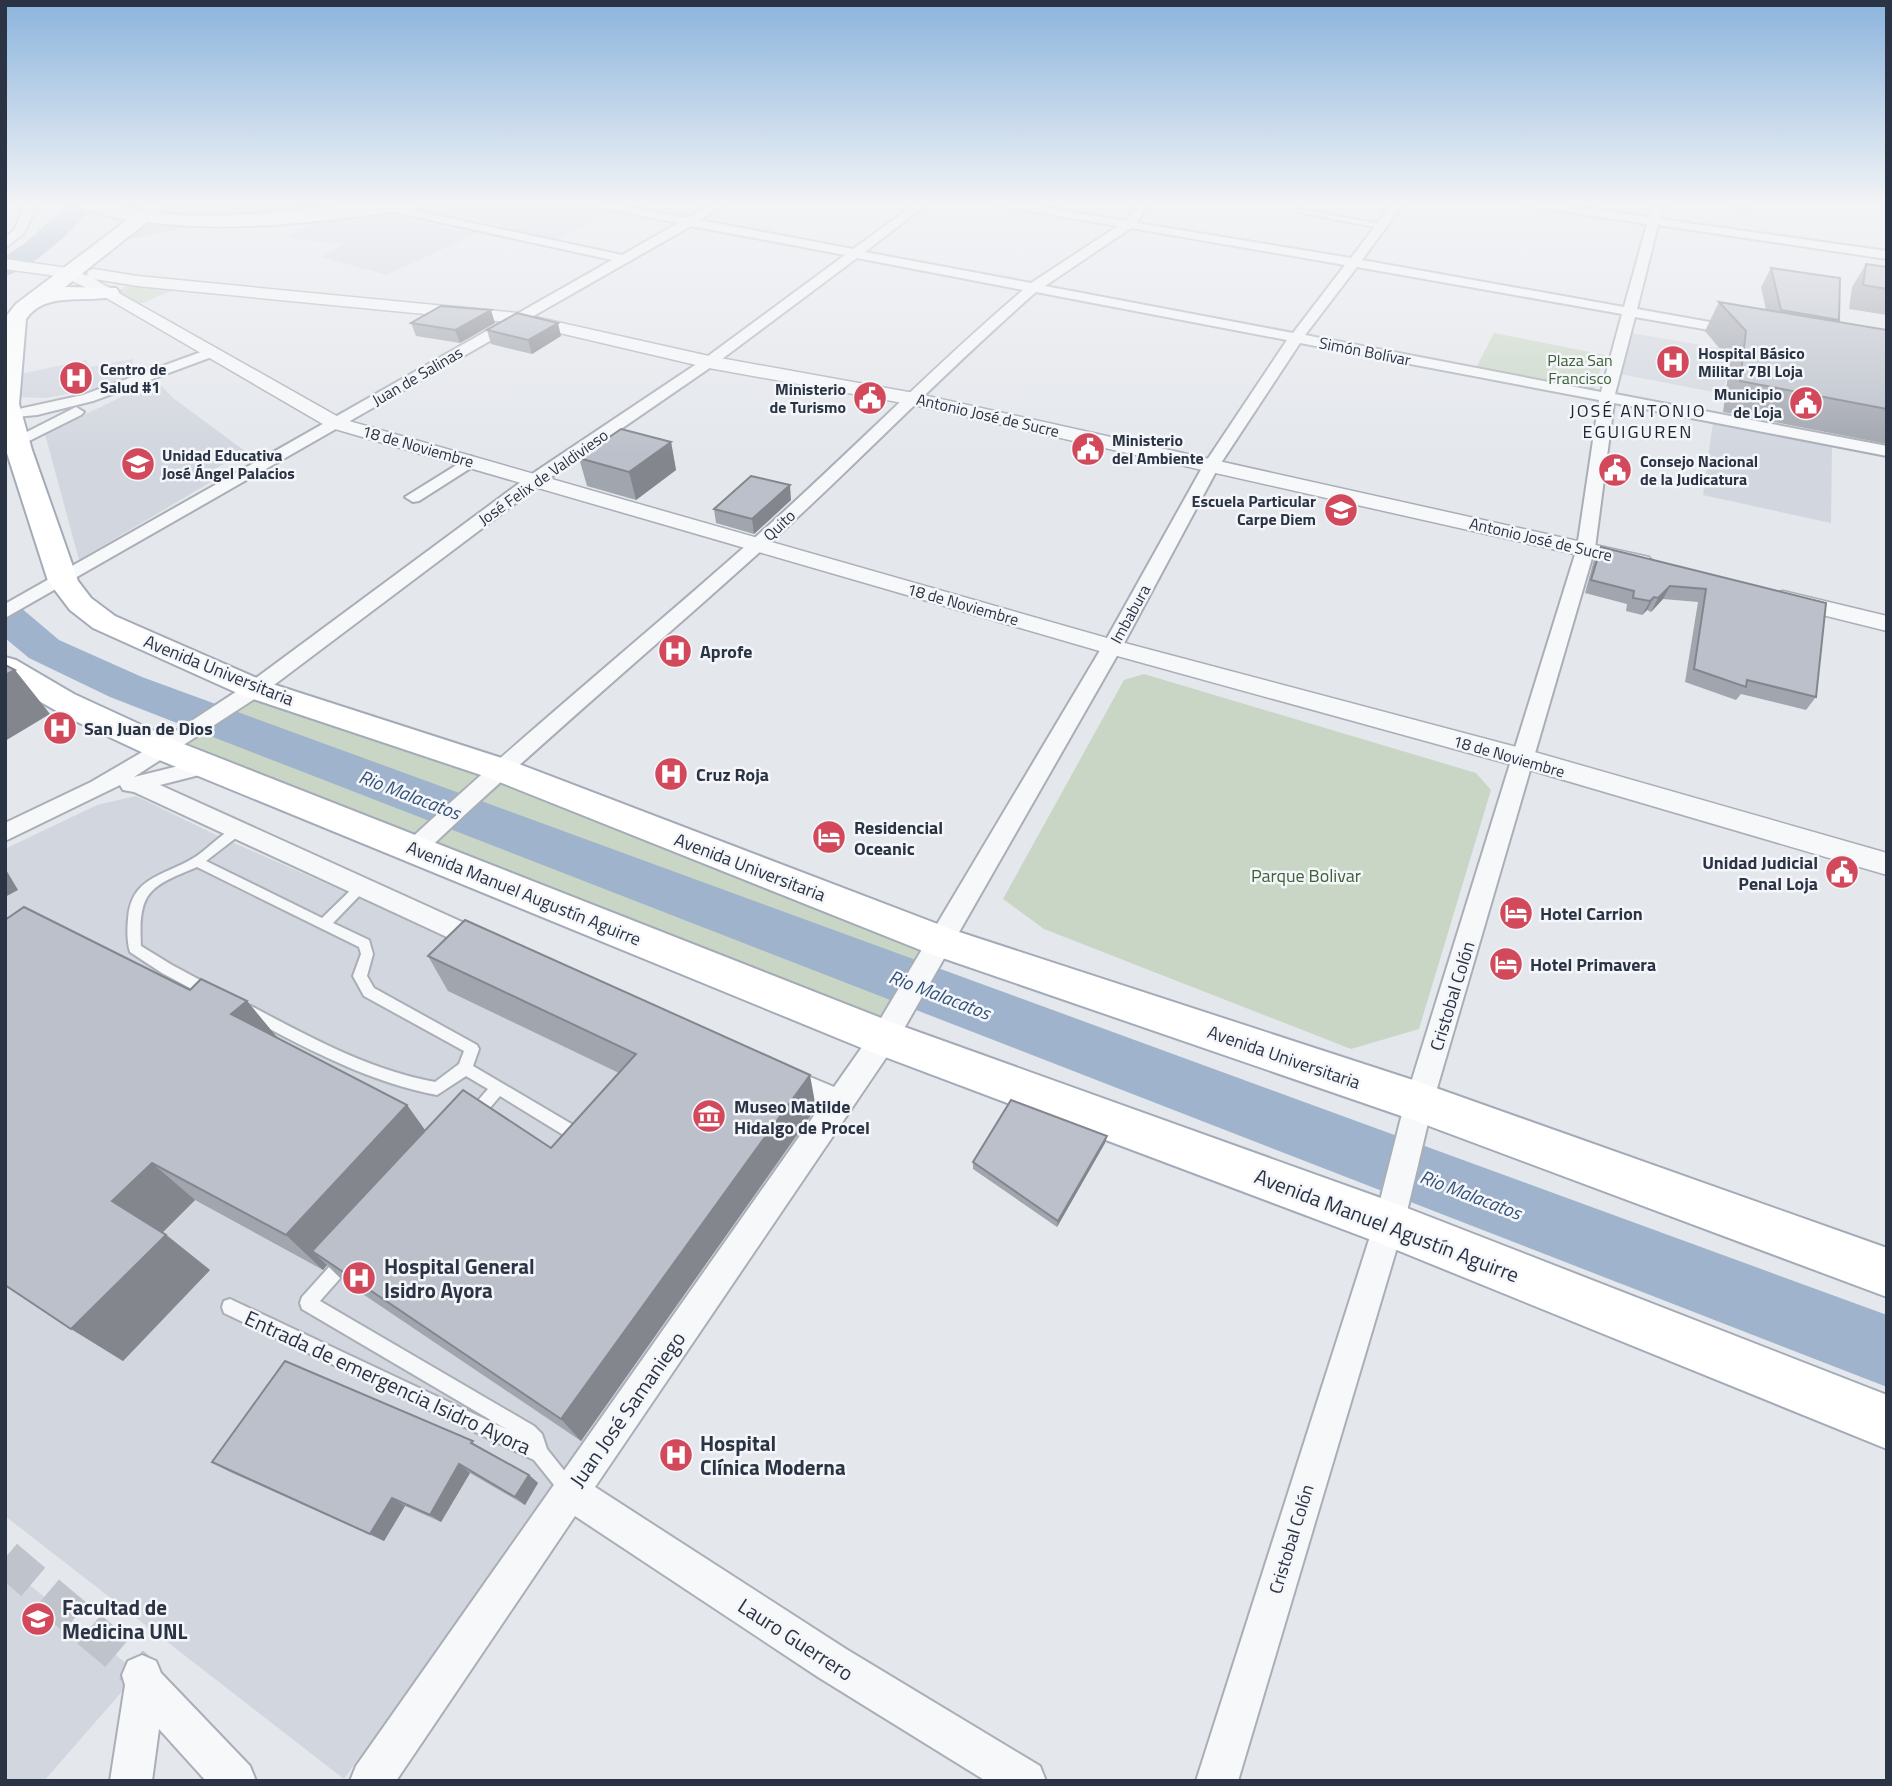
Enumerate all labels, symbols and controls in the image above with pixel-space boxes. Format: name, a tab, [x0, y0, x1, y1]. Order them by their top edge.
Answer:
street label: Simón Bolívar	[1317, 330, 1413, 372]
street label: Juan de Salinas	[367, 340, 467, 412]
place label: Hospital Básico Militar 7BI Loja	[1698, 341, 1805, 383]
hospital icon: Hospital Básico Militar 7BI Loja	[1654, 343, 1692, 381]
park label: Plaza San Francisco	[1547, 348, 1613, 390]
place label: Centro de Salud #1	[100, 357, 166, 399]
hospital icon: Centro de Salud #1	[57, 359, 95, 397]
place label: Ministerio de Turismo	[770, 377, 846, 419]
public building icon: Ministerio de Turismo	[851, 379, 889, 417]
place label: Municipio de Loja	[1714, 382, 1782, 424]
public building icon: Municipio de Loja	[1787, 384, 1825, 422]
street label: Antonio José de Sucre	[914, 387, 1062, 443]
district label: JOSÉ ANTONIO EGUIGUREN	[1569, 397, 1707, 445]
street label: 18 de Noviembre	[359, 419, 477, 473]
street label: José Felix de Valdivieso	[473, 423, 613, 531]
place label: Ministerio del Ambiente	[1112, 428, 1204, 470]
public building icon: Ministerio del Ambiente	[1069, 430, 1107, 468]
place label: Unidad Educativa José Ángel Palacios	[162, 443, 295, 485]
school or university icon: Unidad Educativa José Ángel Palacios	[119, 445, 157, 483]
place label: Consejo Nacional de la Judicatura	[1640, 449, 1758, 491]
public building icon: Consejo Nacional de la Judicatura	[1596, 451, 1634, 489]
place label: Escuela Particular Carpe Diem	[1192, 489, 1316, 531]
school or university icon: Escuela Particular Carpe Diem	[1322, 491, 1360, 529]
street label: Quito	[757, 504, 801, 546]
street label: Antonio José de Sucre	[1467, 511, 1615, 567]
street label: 18 de Noviembre	[904, 577, 1022, 631]
street label: Imbabura	[1104, 580, 1156, 648]
street label: Avenida Universitaria	[140, 628, 298, 712]
hospital icon: Aprofe	[656, 632, 694, 670]
place label: Aprofe	[700, 638, 752, 665]
hospital icon: San Juan de Dios	[41, 709, 79, 747]
place label: San Juan de Dios	[84, 715, 213, 742]
street label: 18 de Noviembre	[1450, 729, 1568, 783]
hospital icon: Cruz Roja	[652, 755, 690, 793]
water label: Rio Malacatos	[355, 761, 467, 827]
place label: Cruz Roja	[696, 761, 769, 788]
place label: Residencial Oceanic	[854, 814, 943, 862]
hotel icon: Residencial Oceanic	[810, 818, 848, 856]
street label: Avenida Universitaria	[670, 826, 830, 908]
street label: Avenida Manuel Augustín Aguirre	[403, 834, 645, 952]
place label: Unidad Judicial Penal Loja	[1702, 849, 1818, 897]
public building icon: Unidad Judicial Penal Loja	[1823, 853, 1861, 891]
park label: Parque Bolivar	[1251, 862, 1361, 889]
hotel icon: Hotel Carrion	[1497, 894, 1535, 932]
place label: Hotel Carrion	[1540, 900, 1643, 927]
street label: Cristobal Colón	[1423, 938, 1481, 1054]
hotel icon: Hotel Primavera	[1487, 945, 1525, 983]
place label: Hotel Primavera	[1530, 951, 1656, 978]
water label: Rio Malacatos	[885, 961, 997, 1027]
street label: Avenida Universitaria	[1204, 1018, 1364, 1096]
place label: Museo Matilde Hidalgo de Procel	[734, 1093, 870, 1141]
museum icon: Museo Matilde Hidalgo de Procel	[690, 1097, 728, 1135]
street label: Avenida Manuel Agustín Aguirre	[1250, 1160, 1524, 1290]
water label: Rio Malacatos	[1416, 1161, 1528, 1227]
place label: Hospital General Isidro Ayora	[384, 1250, 535, 1306]
hospital icon: Hospital General Isidro Ayora	[340, 1259, 378, 1297]
street label: Entrada de emergencia Isidro Ayora	[240, 1301, 537, 1463]
street label: Juan José Samaniego	[561, 1324, 693, 1494]
place label: Hospital Clínica Moderna	[700, 1427, 846, 1483]
hospital icon: Hospital Clínica Moderna	[657, 1436, 695, 1474]
street label: Cristobal Colón	[1262, 1481, 1320, 1597]
street label: Lauro Guerrero	[732, 1590, 860, 1688]
place label: Facultad de Medicina UNL	[62, 1591, 188, 1647]
school or university icon: Facultad de Medicina UNL	[19, 1600, 57, 1638]

